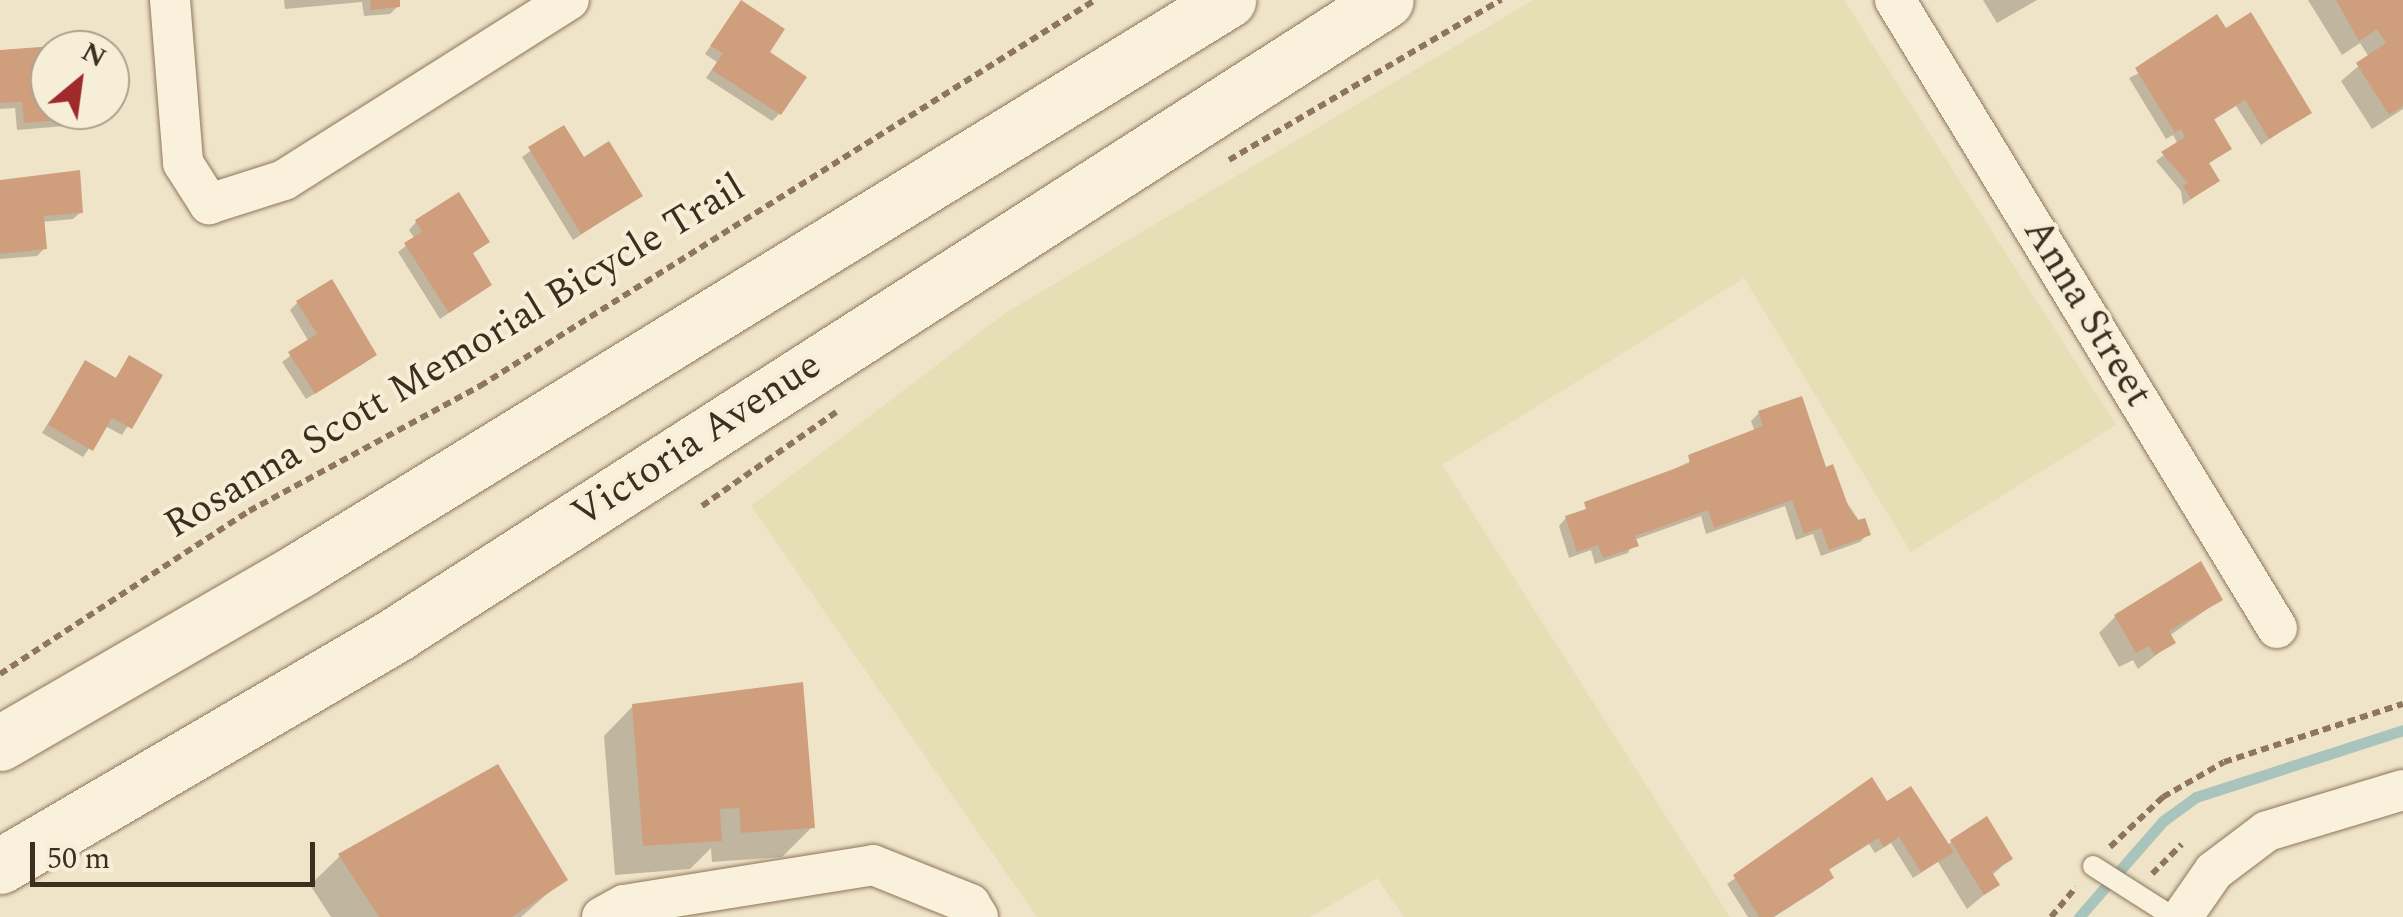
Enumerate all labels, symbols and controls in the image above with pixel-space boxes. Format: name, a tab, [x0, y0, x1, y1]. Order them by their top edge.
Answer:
north arrow	[30, 30, 130, 130]
text: N	[73, 31, 114, 79]
street label: Rosanna Scott Memorial Bicycle Trail	[156, 164, 754, 550]
street label: Anna Street	[2012, 210, 2162, 416]
street label: Victoria Avenue	[564, 342, 830, 538]
scale bar	[35, 822, 320, 884]
text: 50 m	[47, 836, 110, 882]

